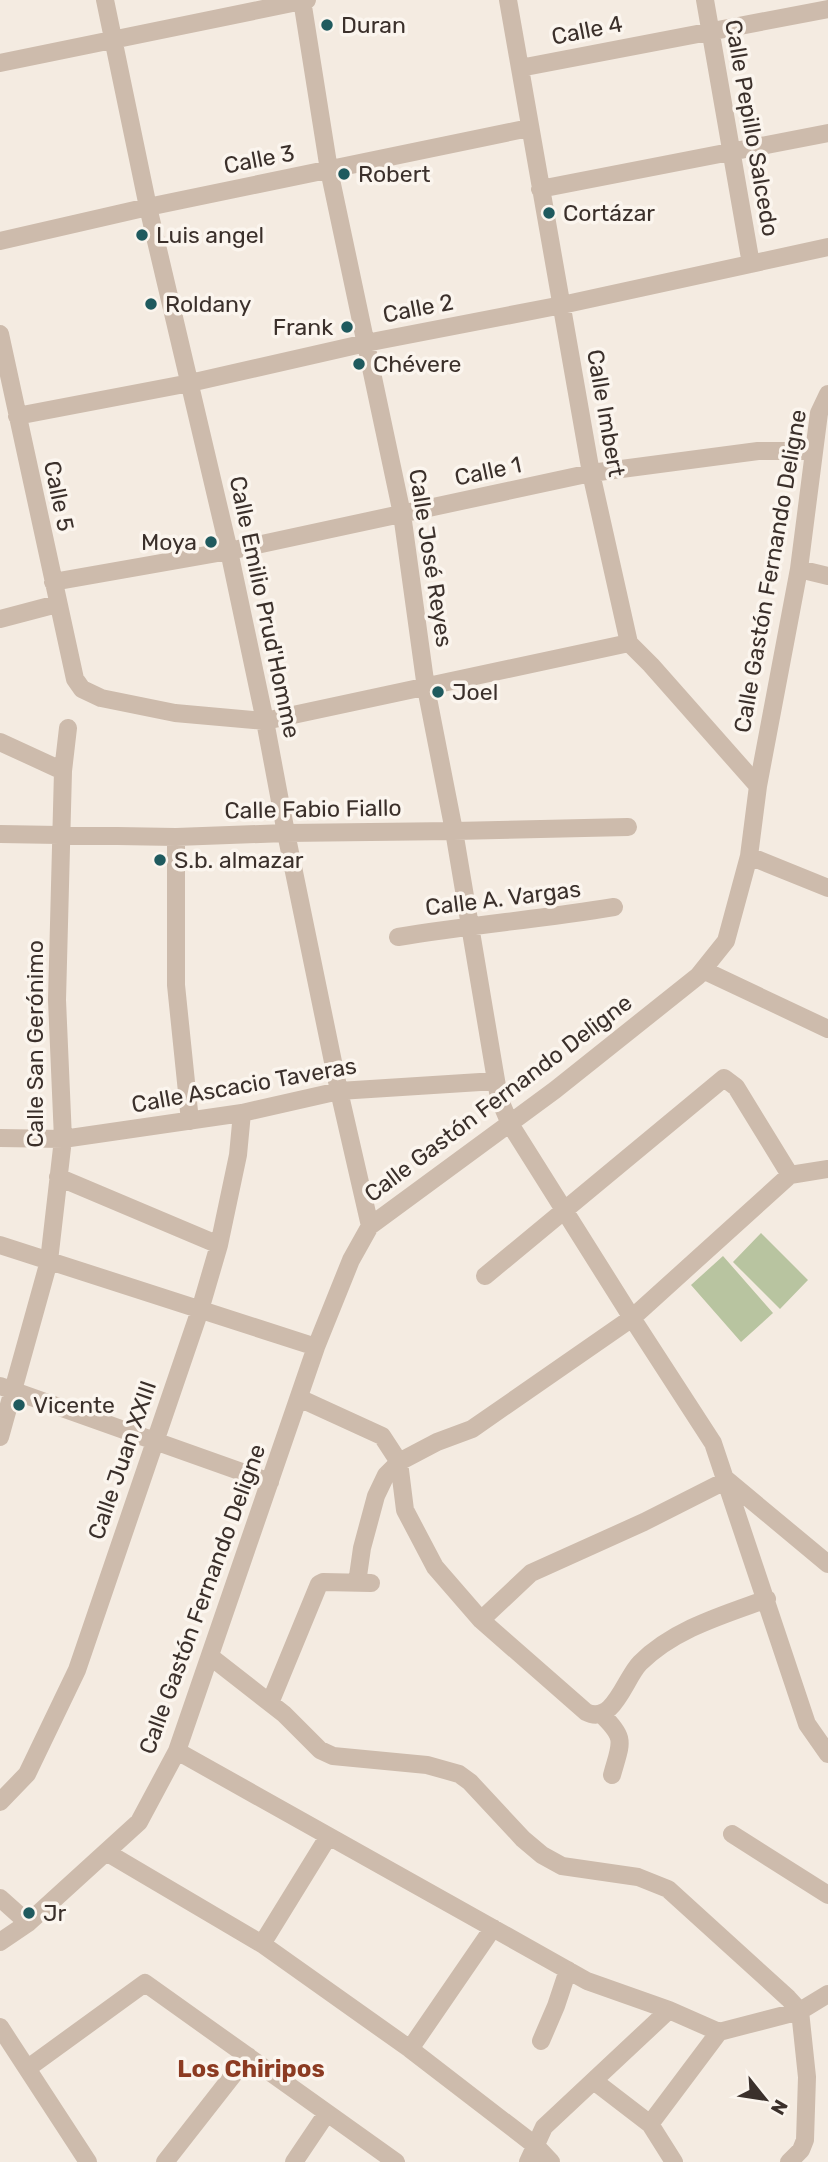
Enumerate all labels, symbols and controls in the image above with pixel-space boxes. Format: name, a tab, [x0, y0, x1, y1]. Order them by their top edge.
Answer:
street label: Calle 4	[549, 9, 625, 51]
place label: Duran	[341, 11, 406, 39]
marker: Duran	[319, 17, 335, 33]
street label: Calle Pepillo Salcedo	[719, 17, 785, 239]
street label: Calle 3	[221, 138, 297, 180]
place label: Robert	[358, 160, 430, 188]
marker: Robert	[336, 166, 352, 182]
place label: Cortázar	[563, 199, 655, 227]
marker: Cortázar	[541, 205, 557, 221]
place label: Luis angel	[156, 221, 264, 249]
marker: Luis angel	[134, 227, 150, 243]
street label: Calle 2	[380, 287, 456, 329]
place label: Roldany	[165, 290, 252, 318]
marker: Roldany	[143, 296, 159, 312]
place label: Frank	[273, 313, 333, 341]
marker: Frank	[339, 319, 355, 335]
street label: Calle Imbert	[581, 347, 631, 479]
place label: Chévere	[373, 350, 461, 378]
marker: Chévere	[351, 356, 367, 372]
street label: Calle Gastón Fernando Deligne	[728, 407, 812, 735]
street label: Calle 1	[452, 450, 524, 492]
street label: Calle 5	[38, 458, 80, 534]
street label: Calle José Reyes	[403, 467, 459, 649]
street label: Calle Emilio Prud'Homme	[224, 473, 306, 741]
place label: Moya	[141, 528, 197, 556]
marker: Moya	[203, 534, 219, 550]
place label: Joel	[452, 678, 498, 706]
marker: Joel	[430, 684, 446, 700]
street label: Calle Fabio Fiallo	[224, 793, 402, 825]
place label: S.b. almazar	[174, 846, 304, 874]
marker: S.b. almazar	[152, 852, 168, 868]
street label: Calle A. Vargas	[424, 875, 582, 921]
street label: Calle San Gerónimo	[21, 940, 49, 1148]
street label: Calle Gastón Fernando Deligne	[359, 988, 637, 1208]
street label: Calle Ascacio Taveras	[129, 1051, 359, 1119]
street label: Calle Juan XXIII	[82, 1377, 162, 1543]
place label: Vicente	[33, 1391, 115, 1419]
marker: Vicente	[11, 1397, 27, 1413]
street label: Calle Gastón Fernando Deligne	[133, 1440, 271, 1758]
place label: Jr	[43, 1899, 67, 1927]
marker: Jr	[21, 1905, 37, 1921]
district label: Los Chiripos	[177, 2055, 325, 2083]
north arrow	[730, 2064, 800, 2134]
text: N	[766, 2096, 793, 2119]

